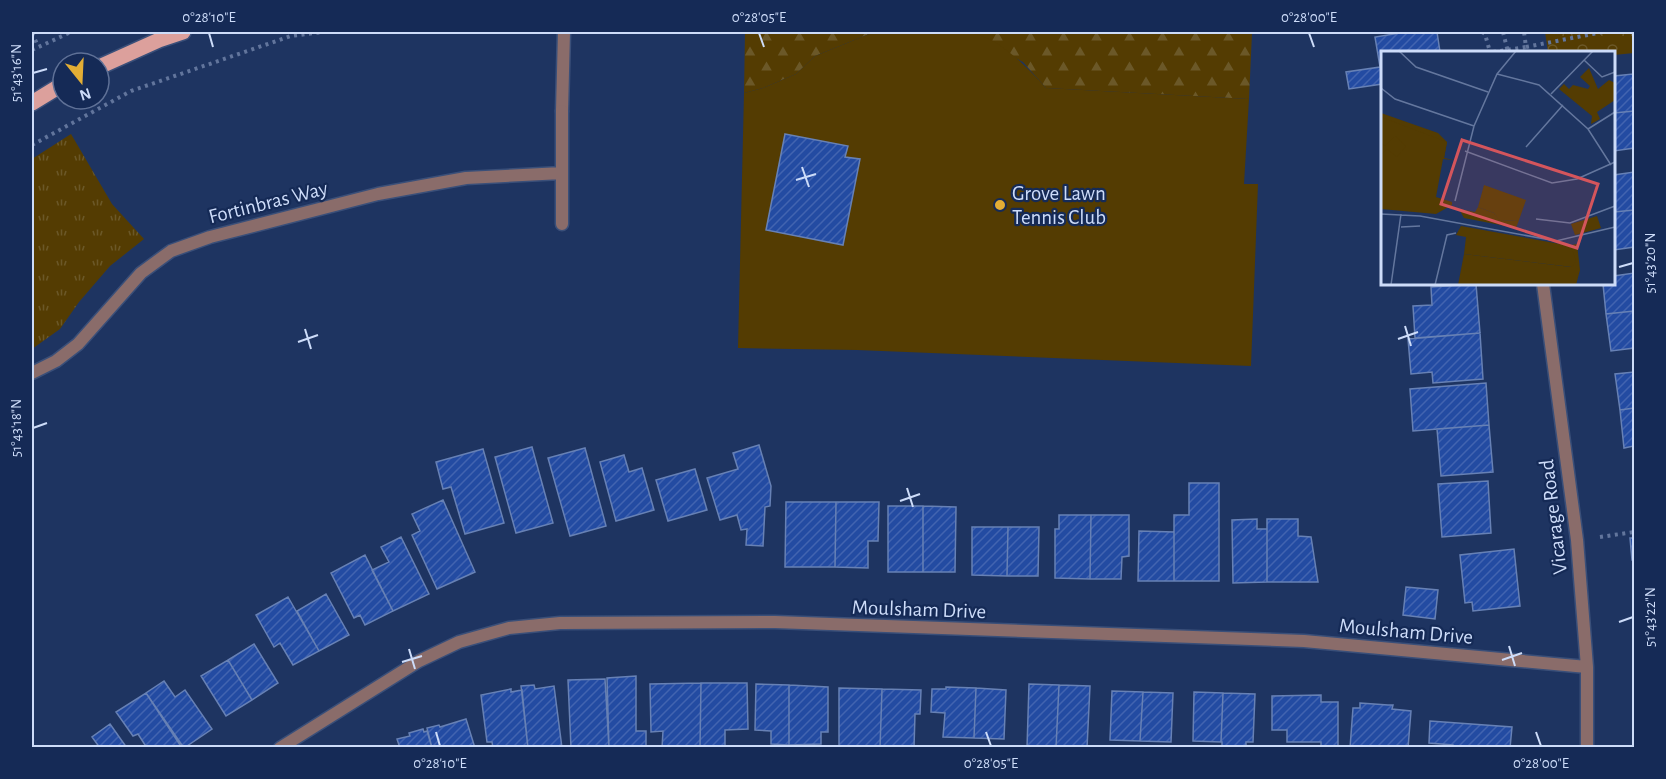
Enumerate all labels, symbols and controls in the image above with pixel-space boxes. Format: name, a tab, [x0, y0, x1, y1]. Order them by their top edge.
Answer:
text: 0°28'10"E	[182, 10, 236, 25]
text: 0°28'05"E	[732, 10, 786, 25]
text: 0°28'00"E	[1281, 10, 1337, 25]
text: 51°43'16"N	[9, 44, 24, 102]
north arrow	[51, 51, 111, 111]
inset map	[1381, 51, 1615, 285]
text: N	[78, 85, 93, 104]
street label: Fortinbras Way	[206, 178, 330, 227]
place label: Grove Lawn Tennis Club	[1012, 183, 1106, 228]
marker: Grove Lawn Tennis Club	[993, 198, 1007, 212]
text: 51°43'20"N	[1643, 233, 1658, 293]
text: 51°43'18"N	[9, 399, 24, 457]
street label: Vicarage Road	[1536, 458, 1571, 576]
text: 51°43'22"N	[1643, 587, 1658, 647]
street label: Moulsham Drive	[851, 597, 987, 622]
street label: Moulsham Drive	[1338, 615, 1474, 648]
text: 0°28'10"E	[413, 756, 467, 771]
text: 0°28'05"E	[964, 756, 1018, 771]
text: 0°28'00"E	[1513, 756, 1569, 771]

